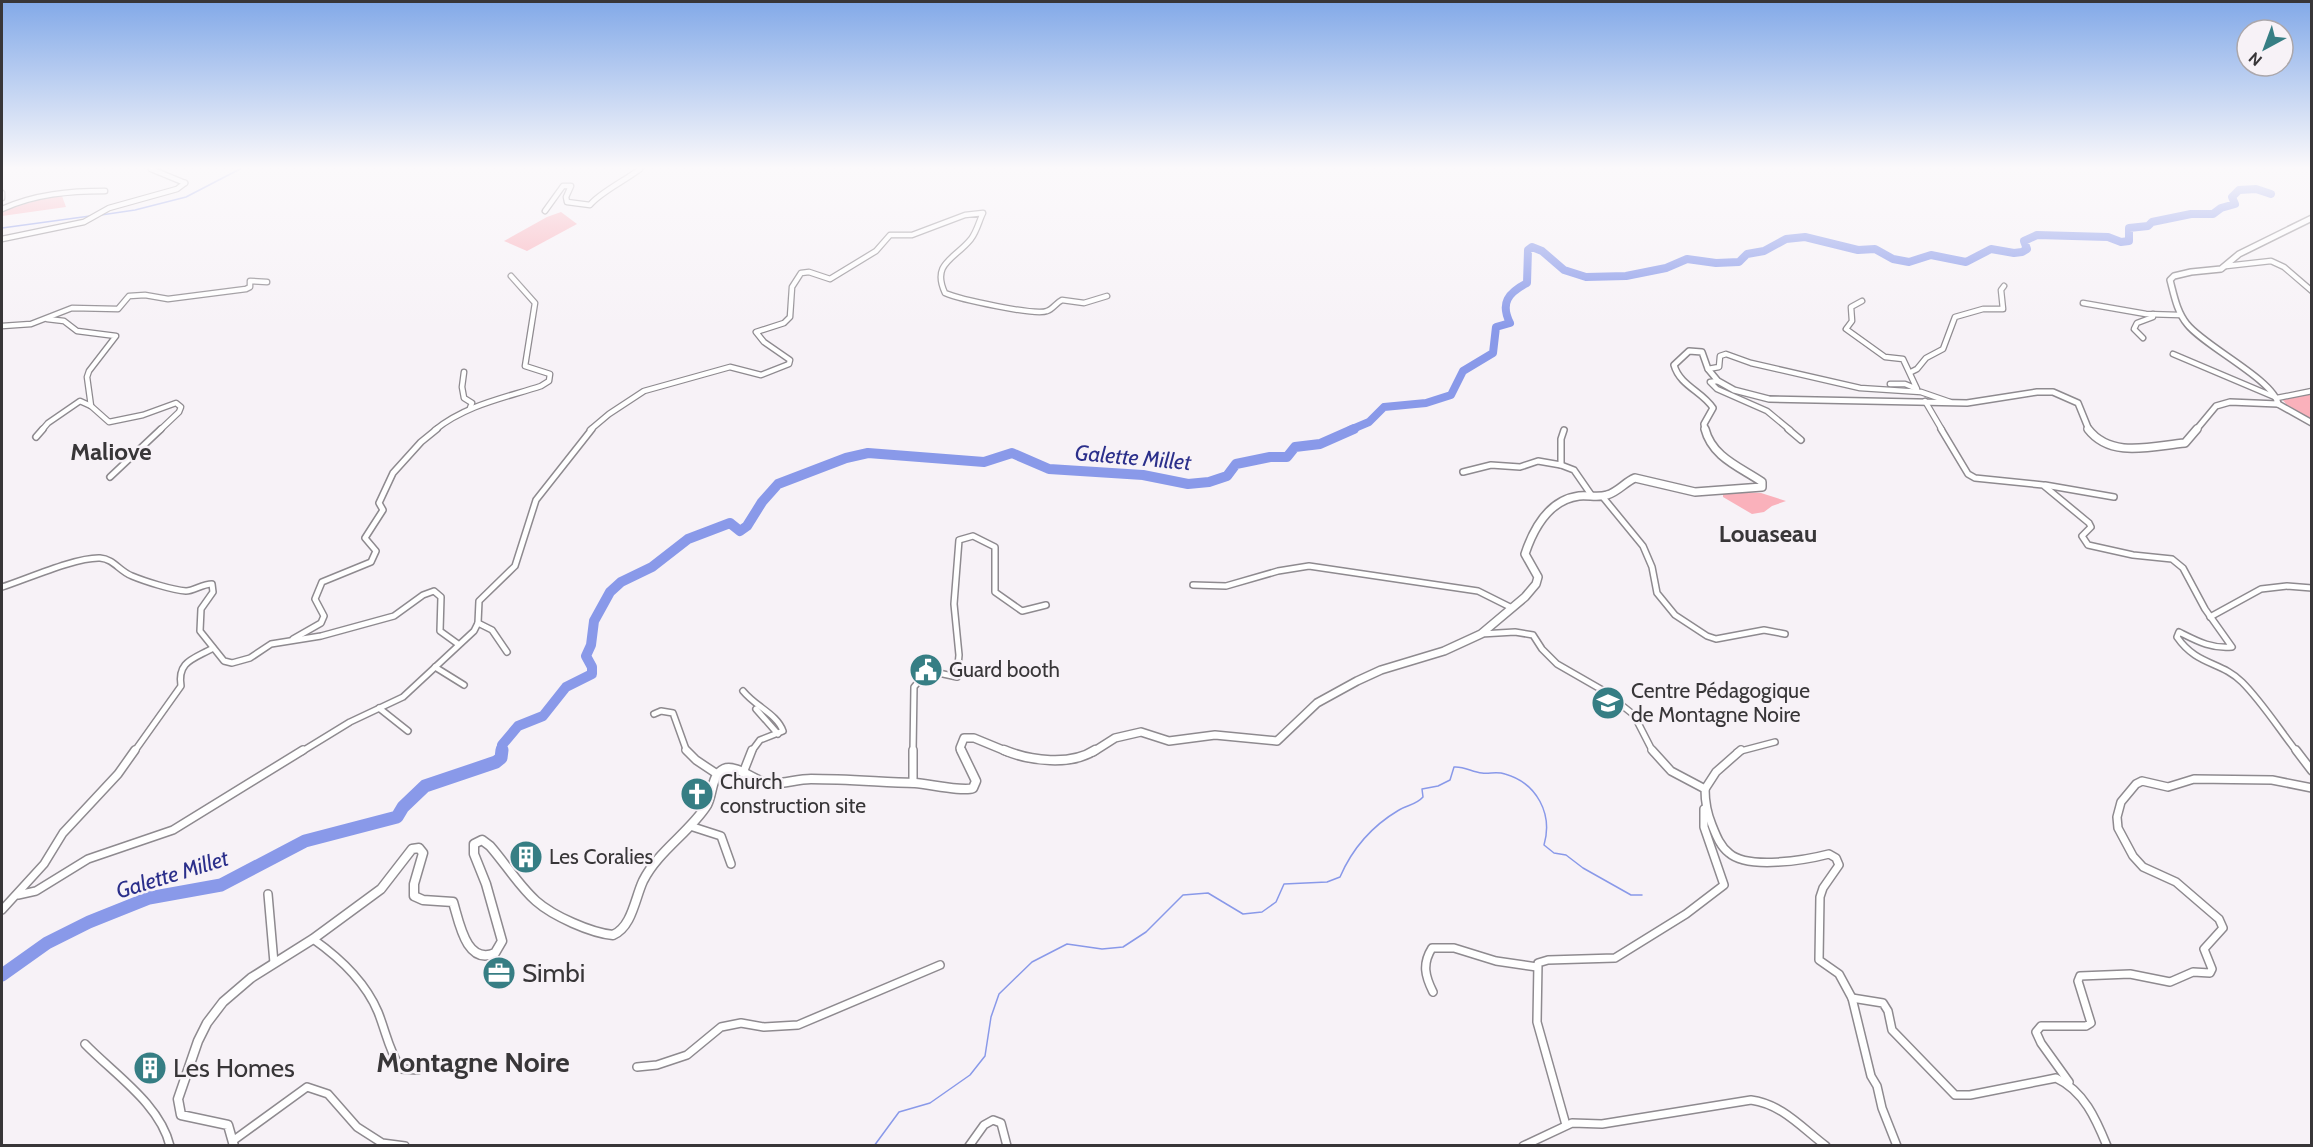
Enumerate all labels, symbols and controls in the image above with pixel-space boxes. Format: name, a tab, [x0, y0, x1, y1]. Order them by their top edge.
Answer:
north arrow	[2235, 18, 2295, 78]
text: N	[2245, 48, 2266, 70]
district label: Maliove	[70, 437, 152, 466]
water label: Galette Millet	[1074, 439, 1193, 476]
district label: Louaseau	[1719, 519, 1817, 548]
public building icon: Guard booth	[908, 652, 944, 688]
place label: Guard booth	[949, 657, 1060, 682]
place label: Centre Pédagogique de Montagne Noire	[1631, 678, 1810, 727]
school or university icon: Centre Pédagogique de Montagne Noire	[1590, 685, 1626, 721]
place label: Church construction site	[720, 769, 866, 818]
church icon: Church construction site	[679, 776, 715, 812]
building icon: Les Coralies	[508, 839, 544, 875]
water label: Galette Millet	[113, 844, 233, 904]
place label: Les Coralies	[549, 844, 653, 869]
office icon: Simbi	[481, 955, 517, 991]
place label: Simbi	[522, 957, 585, 989]
district label: Montagne Noire	[376, 1045, 570, 1079]
building icon: Les Homes	[132, 1050, 168, 1086]
place label: Les Homes	[173, 1052, 295, 1084]

